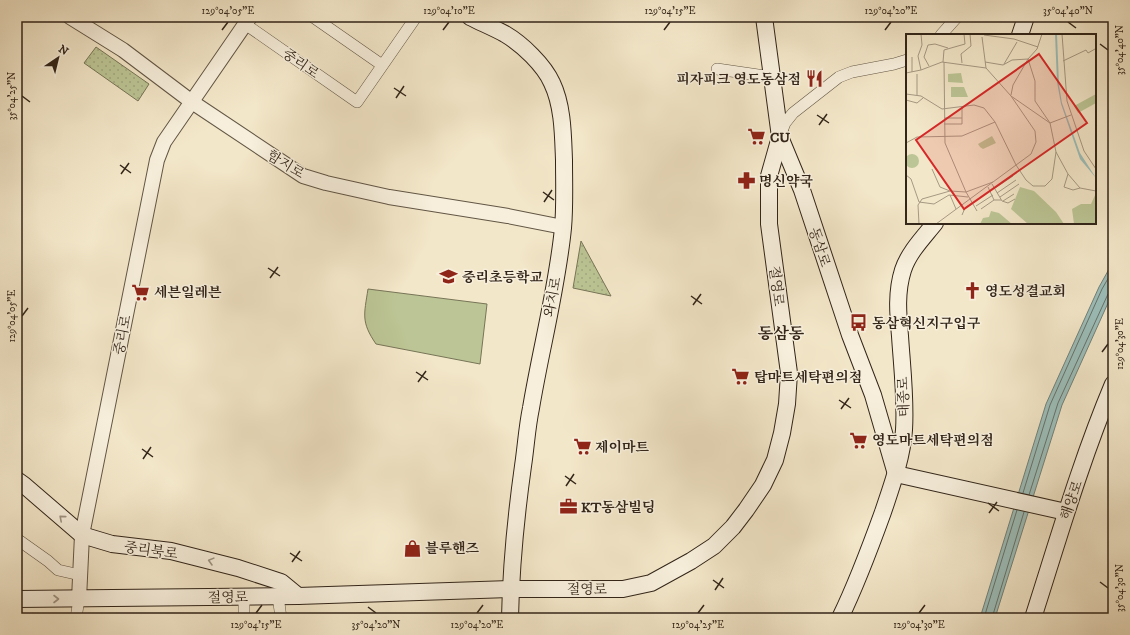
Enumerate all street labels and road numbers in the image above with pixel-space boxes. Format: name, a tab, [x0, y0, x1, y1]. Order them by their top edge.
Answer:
street label: 중리로	[279, 45, 323, 83]
street label: 함지로	[263, 147, 308, 183]
street label: 동삼로	[804, 225, 834, 270]
street label: 절영로	[765, 265, 787, 308]
street label: 와치로	[540, 275, 566, 319]
street label: 중리로	[110, 313, 136, 357]
street label: 태종로	[894, 376, 914, 418]
street label: 해양로	[1057, 478, 1087, 522]
street label: 중리북로	[123, 538, 179, 564]
street label: 절영로	[567, 581, 608, 599]
street label: 절영로	[208, 589, 249, 607]

